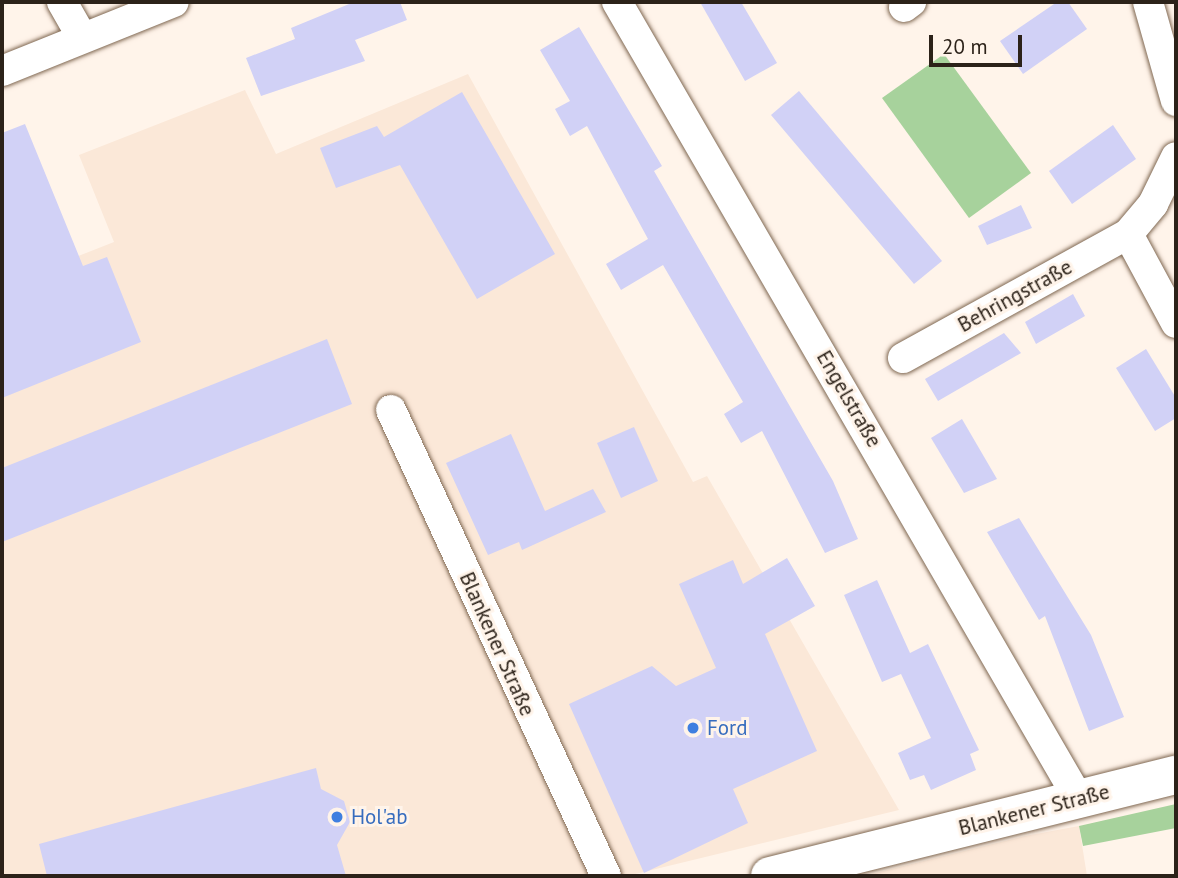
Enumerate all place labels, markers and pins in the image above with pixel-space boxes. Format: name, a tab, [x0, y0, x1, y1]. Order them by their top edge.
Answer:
place label: Ford	[707, 715, 748, 741]
marker: Ford	[685, 720, 701, 736]
place label: Hol'ab	[351, 804, 408, 830]
marker: Hol'ab	[329, 809, 345, 825]

